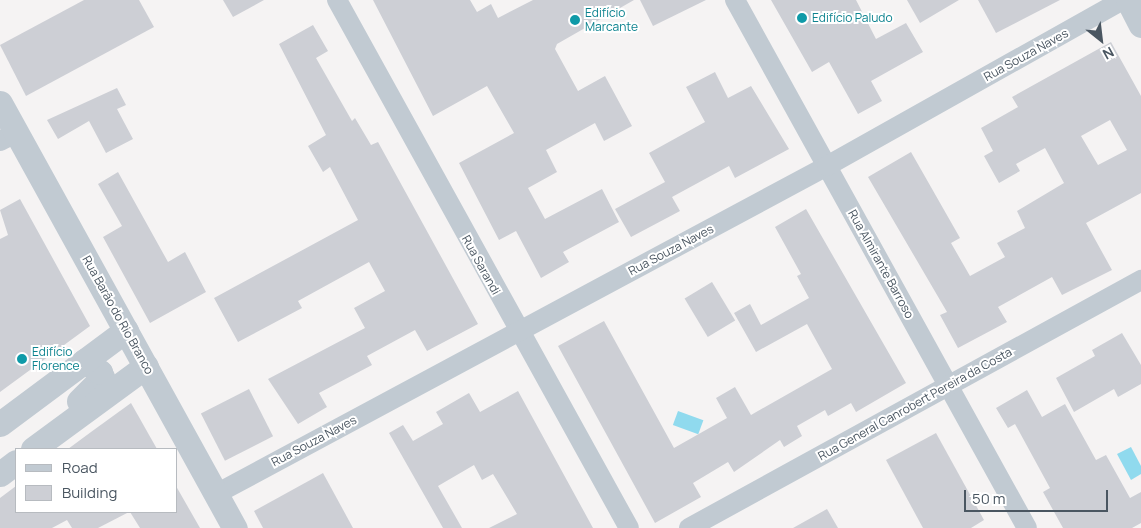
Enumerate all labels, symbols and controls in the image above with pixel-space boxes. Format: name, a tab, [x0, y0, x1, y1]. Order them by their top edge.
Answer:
place label: Edifício Marcante	[585, 6, 638, 34]
place label: Edifício Paludo	[812, 11, 893, 25]
marker: Edifício Paludo	[796, 12, 808, 24]
marker: Edifício Marcante	[569, 14, 581, 26]
north arrow	[1076, 15, 1126, 65]
street label: Rua Souza Naves	[981, 26, 1071, 84]
text: N	[1100, 43, 1118, 64]
street label: Rua Almirante Barroso	[845, 207, 917, 321]
street label: Rua Souza Naves	[626, 222, 716, 278]
street label: Rua Sarandi	[459, 233, 503, 297]
street label: Rua Barão do Rio Branco	[79, 253, 157, 377]
place label: Edifício Florence	[32, 345, 80, 373]
street label: Rua General Canrobert Pereira da Costa	[816, 345, 1014, 463]
marker: Edifício Florence	[16, 353, 28, 365]
street label: Rua Souza Naves	[269, 413, 359, 469]
legend	[15, 448, 178, 513]
text: Road	[62, 457, 98, 478]
scale bar	[966, 480, 1110, 512]
text: Building	[62, 482, 117, 503]
text: 50 m	[972, 488, 1006, 509]

